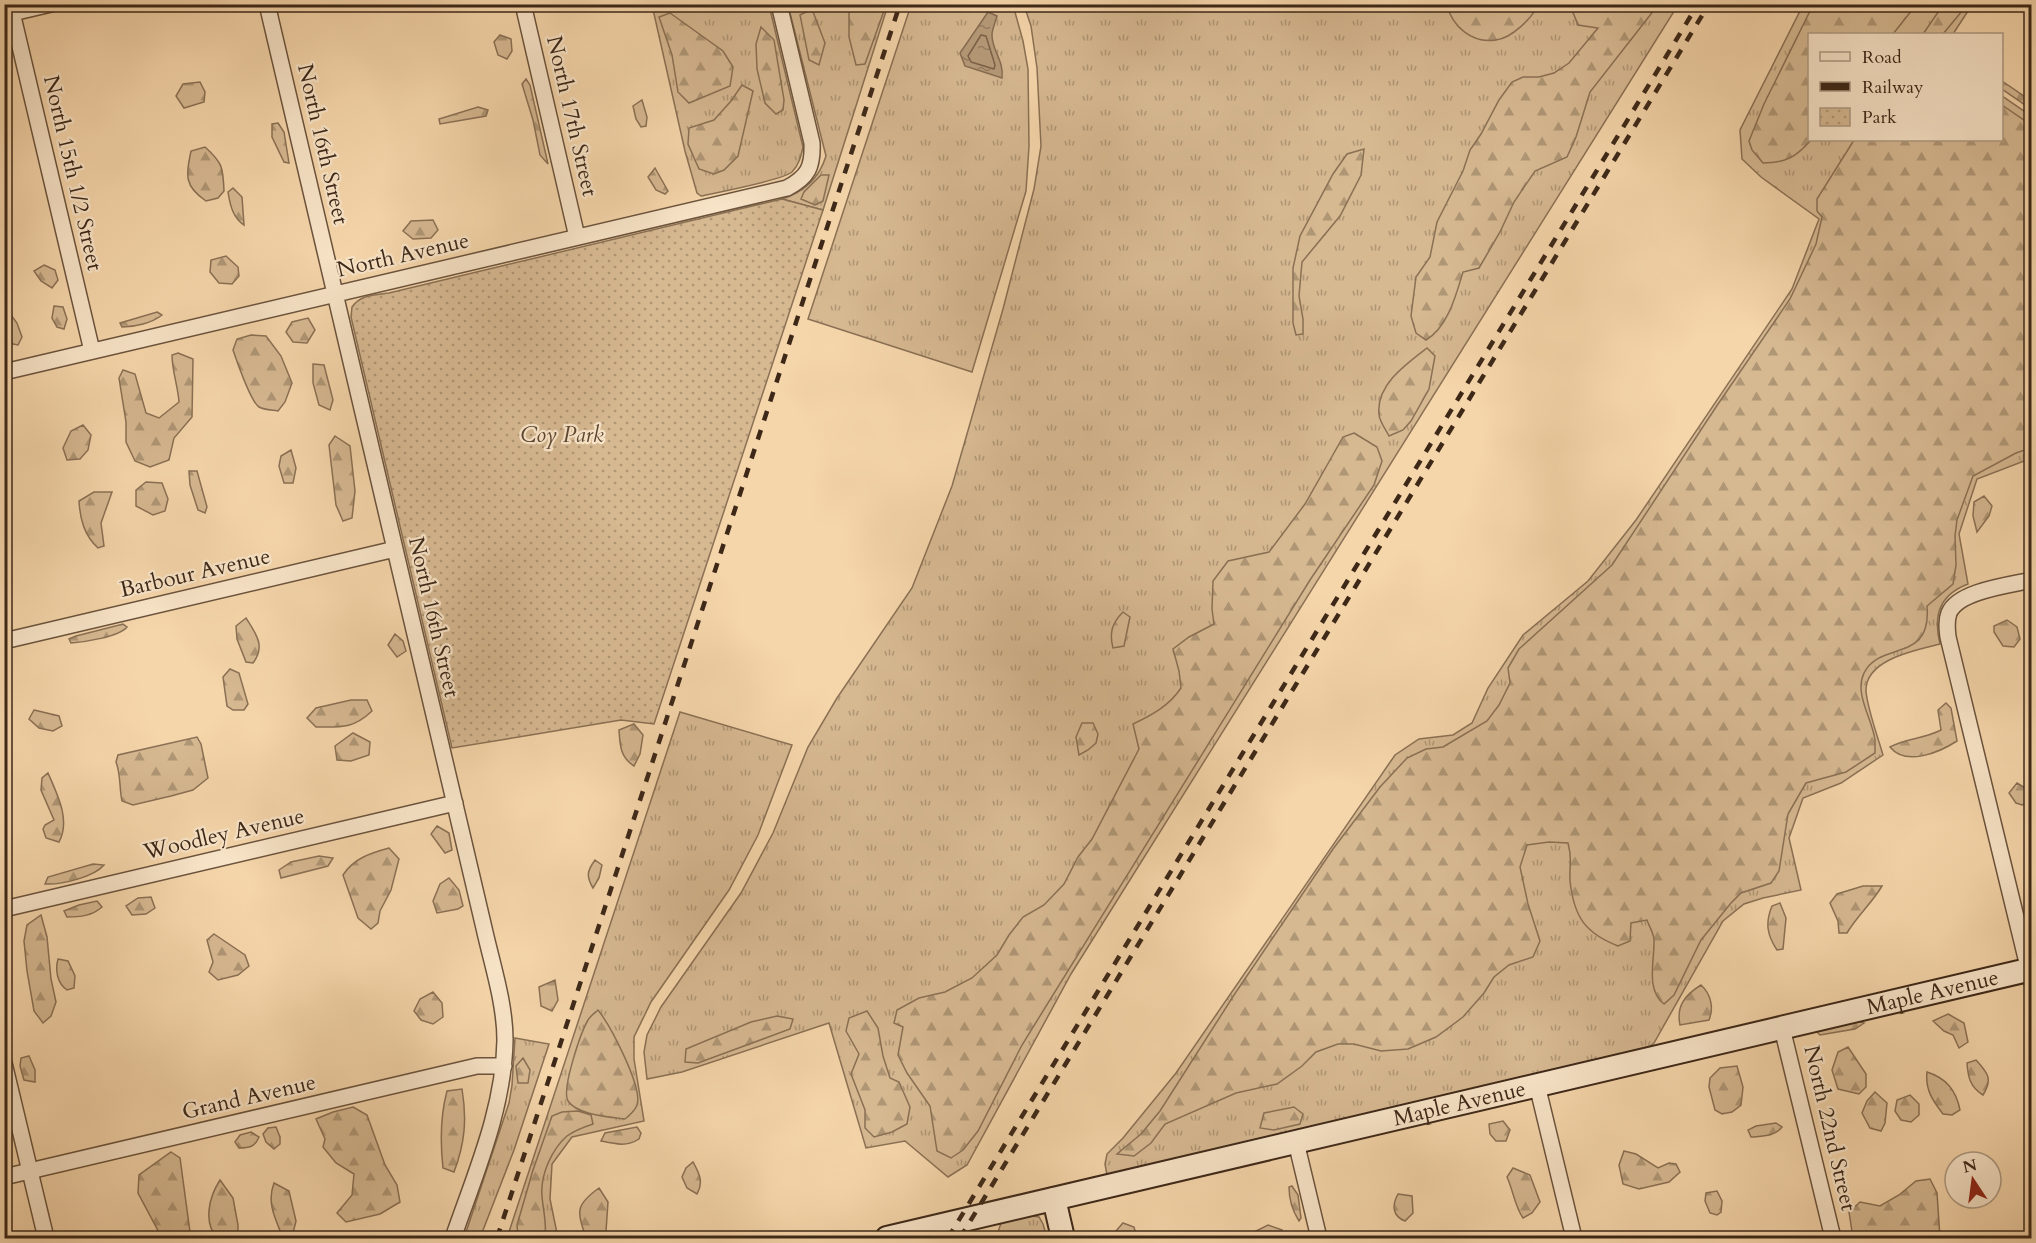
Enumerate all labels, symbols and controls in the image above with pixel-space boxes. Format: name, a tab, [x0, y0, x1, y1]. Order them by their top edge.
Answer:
street label: North 17th Street	[539, 33, 605, 199]
legend	[1808, 33, 2003, 141]
text: Road	[1862, 45, 1902, 70]
street label: North 16th Street	[290, 61, 356, 227]
street label: North 15th 1/2 Street	[36, 72, 110, 274]
text: Railway	[1862, 75, 1924, 100]
text: Park	[1862, 105, 1897, 130]
street label: North Avenue	[334, 225, 472, 285]
park label: Coy Park	[520, 420, 604, 450]
street label: North 16th Street	[401, 534, 467, 700]
street label: Barbour Avenue	[117, 541, 273, 605]
street label: Woodley Avenue	[140, 801, 307, 867]
street label: Maple Avenue	[1863, 962, 2002, 1022]
street label: North 22nd Street	[1796, 1042, 1864, 1214]
street label: Grand Avenue	[179, 1067, 319, 1127]
street label: Maple Avenue	[1390, 1073, 1529, 1134]
north arrow	[1943, 1150, 2003, 1210]
text: N	[1961, 1154, 1979, 1179]

